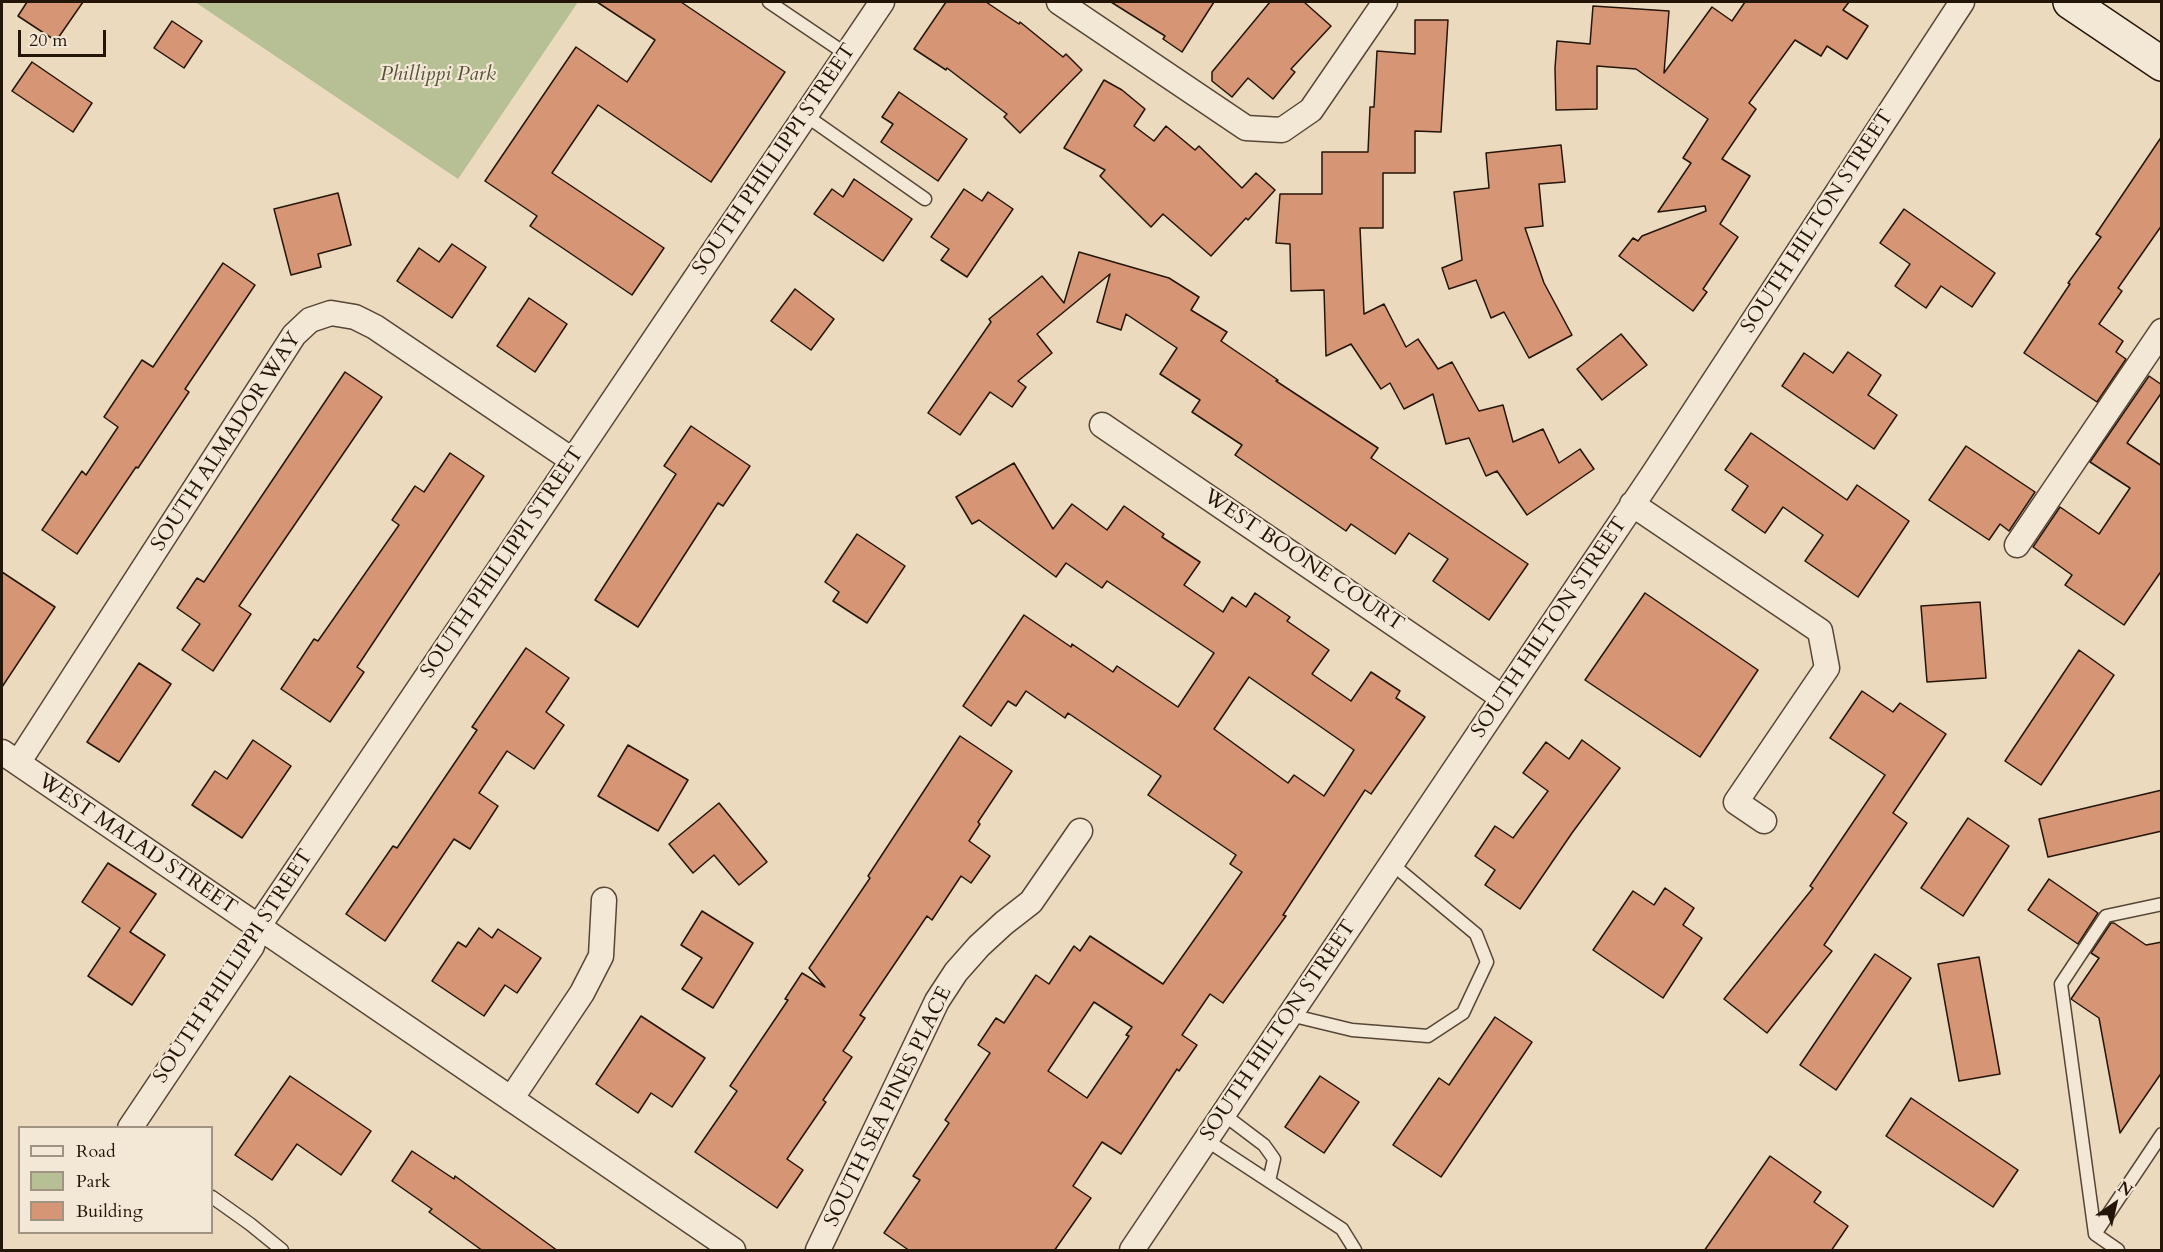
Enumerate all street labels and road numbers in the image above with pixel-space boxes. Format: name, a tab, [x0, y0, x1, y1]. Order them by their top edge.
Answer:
street label: SOUTH PHILLIPPI STREET	[688, 40, 862, 280]
street label: SOUTH HILTON STREET	[1736, 106, 1900, 338]
street label: SOUTH ALMADOR WAY	[147, 328, 307, 556]
street label: SOUTH PHILLIPPI STREET	[416, 443, 590, 683]
street label: WEST BOONE COURT	[1198, 485, 1408, 637]
street label: SOUTH HILTON STREET	[1467, 513, 1633, 743]
street label: WEST MALAD STREET	[33, 769, 241, 921]
street label: SOUTH PHILLIPPI STREET	[149, 845, 319, 1089]
street label: SOUTH HILTON STREET	[1196, 916, 1362, 1146]
street label: SOUTH SEA PINES PLACE	[820, 983, 958, 1231]

